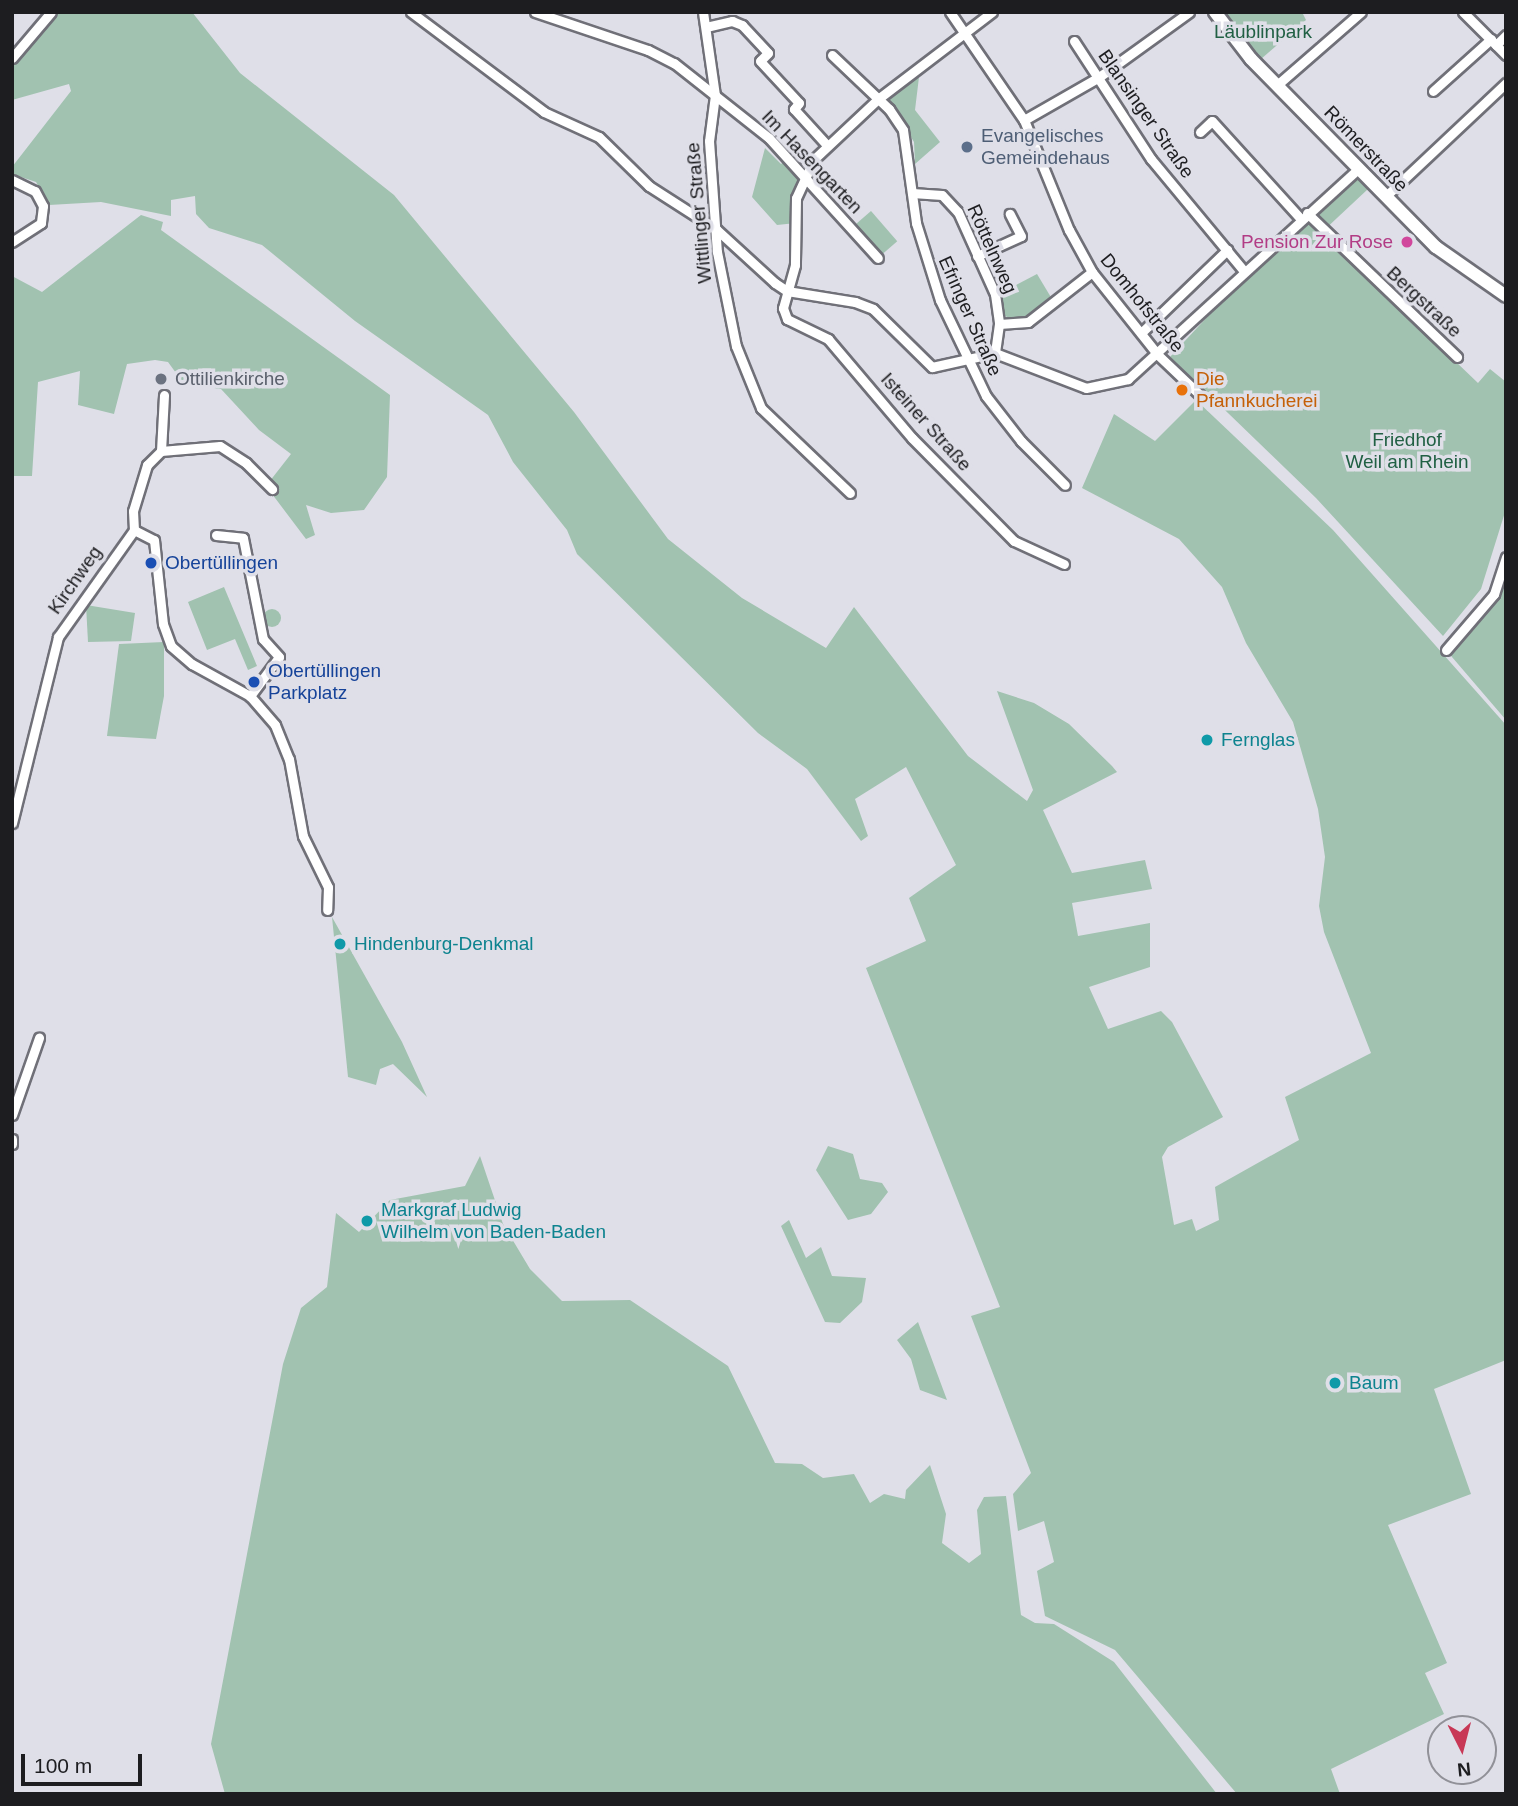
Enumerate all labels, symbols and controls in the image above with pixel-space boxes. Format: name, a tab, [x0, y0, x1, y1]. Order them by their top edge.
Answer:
park label: Läublinpark	[1214, 21, 1312, 43]
street label: Blansinger Straße	[1093, 45, 1199, 183]
street label: Römerstraße	[1319, 101, 1413, 197]
street label: Im Hasengarten	[757, 105, 867, 219]
place label: Evangelisches Gemeindehaus	[981, 125, 1110, 169]
marker: Evangelisches Gemeindehaus	[959, 139, 975, 155]
street label: Wittlinger Straße	[681, 142, 717, 284]
street label: Röttelnweg	[962, 201, 1022, 297]
place label: Pension Zur Rose	[1241, 231, 1393, 253]
marker: Pension Zur Rose	[1399, 234, 1415, 250]
street label: Domhofstraße	[1095, 249, 1189, 357]
street label: Efringer Straße	[933, 253, 1007, 379]
street label: Bergstraße	[1382, 262, 1466, 342]
place label: Ottilienkirche	[175, 368, 285, 390]
street label: Isteiner Straße	[876, 368, 976, 476]
place label: Die Pfannkucherei	[1196, 368, 1317, 412]
marker: Ottilienkirche	[153, 371, 169, 387]
marker: Die Pfannkucherei	[1174, 382, 1190, 398]
park label: Friedhof Weil am Rhein	[1345, 429, 1469, 473]
street label: Kirchweg	[43, 541, 107, 619]
place label: Obertüllingen	[165, 552, 278, 574]
marker: Obertüllingen	[143, 555, 159, 571]
place label: Obertüllingen Parkplatz	[268, 660, 381, 704]
marker: Obertüllingen Parkplatz	[246, 674, 262, 690]
place label: Fernglas	[1221, 729, 1295, 751]
marker: Fernglas	[1199, 732, 1215, 748]
place label: Hindenburg-Denkmal	[354, 933, 534, 955]
marker: Hindenburg-Denkmal	[332, 936, 348, 952]
place label: Markgraf Ludwig Wilhelm von Baden-Baden	[381, 1199, 606, 1243]
marker: Markgraf Ludwig Wilhelm von Baden-Baden	[359, 1213, 375, 1229]
place label: Baum	[1349, 1372, 1399, 1394]
marker: Baum	[1327, 1375, 1343, 1391]
north arrow	[1427, 1715, 1497, 1785]
scale bar	[24, 1740, 145, 1784]
text: 100 m	[34, 1754, 92, 1777]
text: N	[1456, 1758, 1472, 1781]

